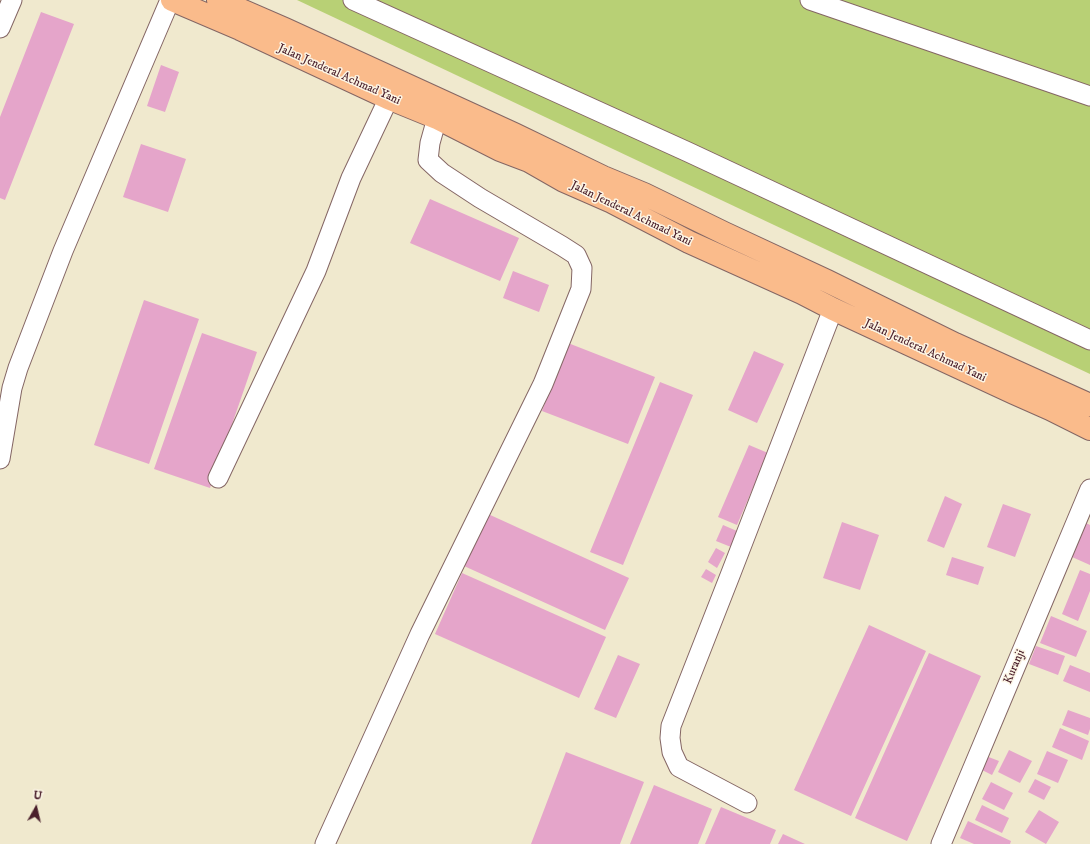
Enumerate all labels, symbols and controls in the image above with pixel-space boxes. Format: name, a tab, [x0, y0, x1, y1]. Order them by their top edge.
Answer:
street label: Jalan Jenderal Achmad Yani	[275, 41, 403, 109]
street label: Jalan Jenderal Achmad Yani	[568, 178, 694, 250]
street label: Jalan Jenderal Achmad Yani	[862, 316, 988, 386]
street label: Kuranji	[1001, 648, 1029, 686]
north arrow	[16, 788, 56, 828]
text: U	[32, 789, 43, 804]

